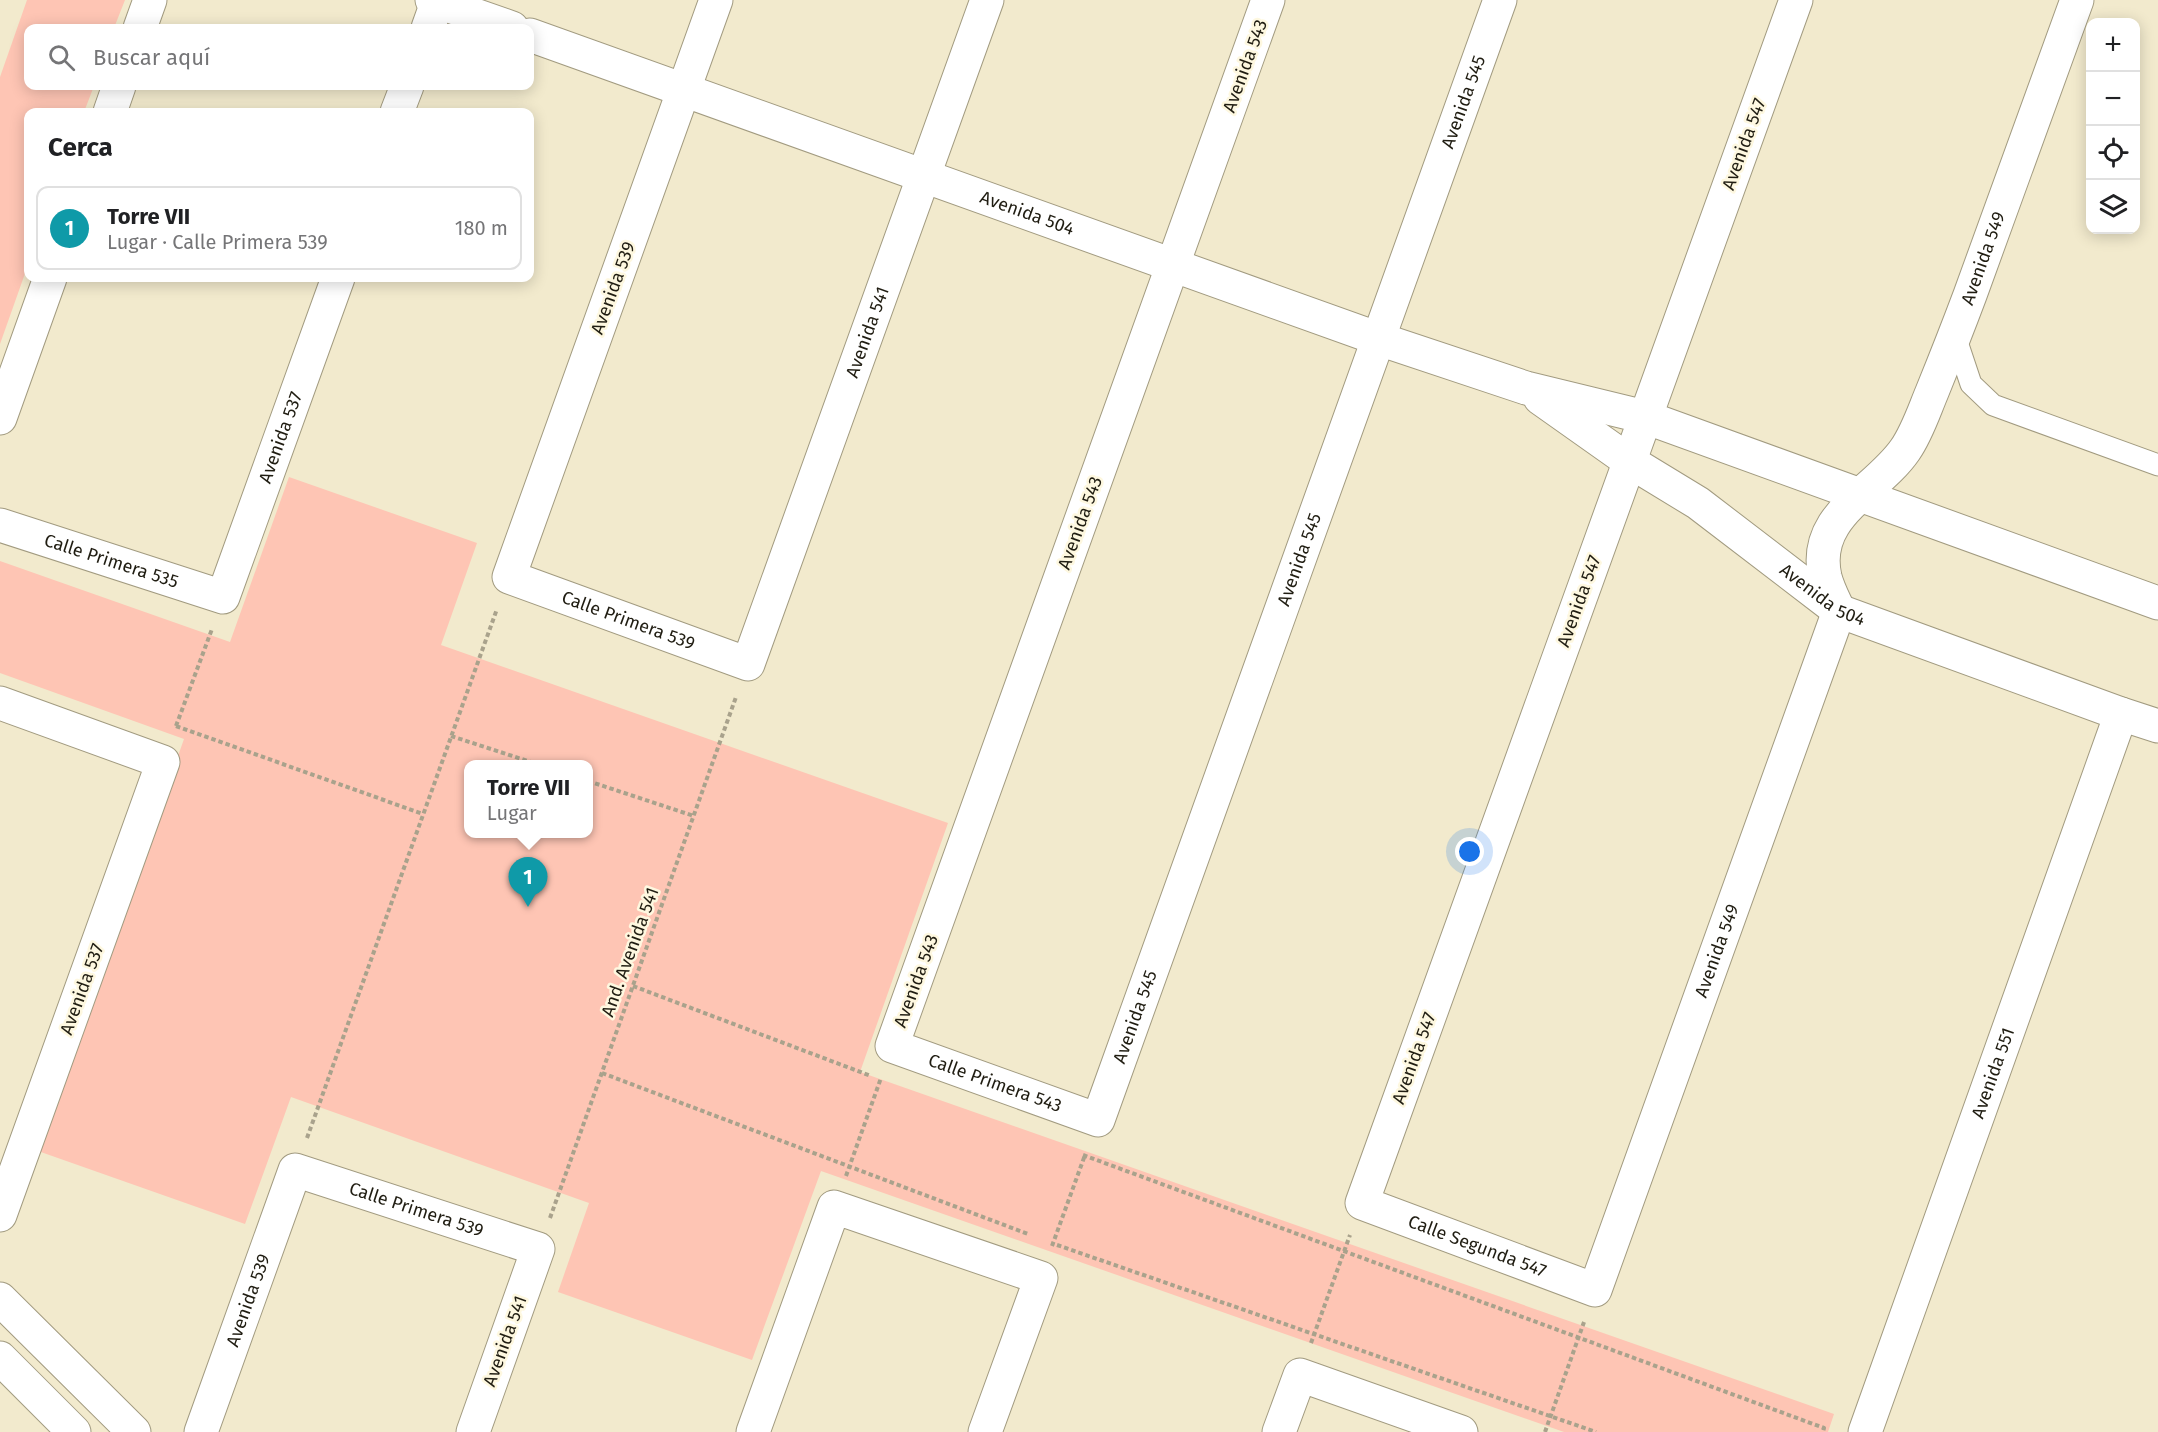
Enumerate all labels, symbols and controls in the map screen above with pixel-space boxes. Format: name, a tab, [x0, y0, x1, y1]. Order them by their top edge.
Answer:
street label: Avenida 543	[1218, 17, 1272, 115]
map controls	[2086, 18, 2140, 234]
button: +	[2086, 18, 2140, 72]
search box	[24, 24, 534, 90]
icon: search	[45, 41, 78, 74]
text: Buscar aquí	[93, 44, 210, 71]
street label: Avenida 545	[1437, 52, 1490, 152]
button: −	[2086, 72, 2140, 126]
street label: Avenida 547	[1717, 95, 1771, 193]
button: locate	[2086, 126, 2140, 180]
text: Cerca	[48, 132, 113, 163]
button: layers	[2086, 180, 2140, 234]
street label: Avenida 504	[977, 186, 1078, 240]
text: Torre VII	[107, 203, 190, 230]
street label: Avenida 549	[1956, 209, 2010, 308]
text: 1	[65, 216, 74, 240]
text: 180 m	[455, 216, 508, 240]
text: Lugar · Calle Primera 539	[107, 230, 328, 254]
street label: Avenida 539	[586, 239, 640, 337]
street label: Avenida 541	[841, 284, 894, 381]
street label: Avenida 537	[254, 389, 307, 486]
street label: Avenida 543	[1053, 474, 1107, 572]
street label: Avenida 545	[1272, 510, 1326, 609]
street label: Calle Primera 535	[41, 529, 181, 593]
street label: Avenida 547	[1552, 552, 1606, 650]
street label: Avenida 504	[1775, 559, 1868, 631]
street label: Calle Primera 539	[559, 586, 698, 655]
popup	[464, 760, 593, 838]
text: Torre VII	[487, 774, 570, 801]
text: Lugar	[487, 801, 537, 825]
your location	[1455, 837, 1484, 866]
pin: 1	[508, 858, 548, 907]
street label: And. Avenida 541	[596, 884, 664, 1020]
street label: Avenida 549	[1690, 901, 1744, 1000]
street label: Avenida 543	[889, 932, 943, 1030]
street label: Avenida 537	[55, 940, 109, 1038]
street label: Avenida 545	[1108, 967, 1162, 1066]
street label: Avenida 547	[1387, 1009, 1441, 1107]
street label: Avenida 551	[1967, 1025, 2019, 1121]
street label: Calle Primera 543	[925, 1049, 1065, 1117]
street label: Calle Primera 539	[346, 1177, 486, 1242]
street label: Calle Segunda 547	[1405, 1210, 1550, 1282]
street label: Avenida 539	[222, 1251, 275, 1350]
street label: Avenida 541	[478, 1293, 532, 1389]

